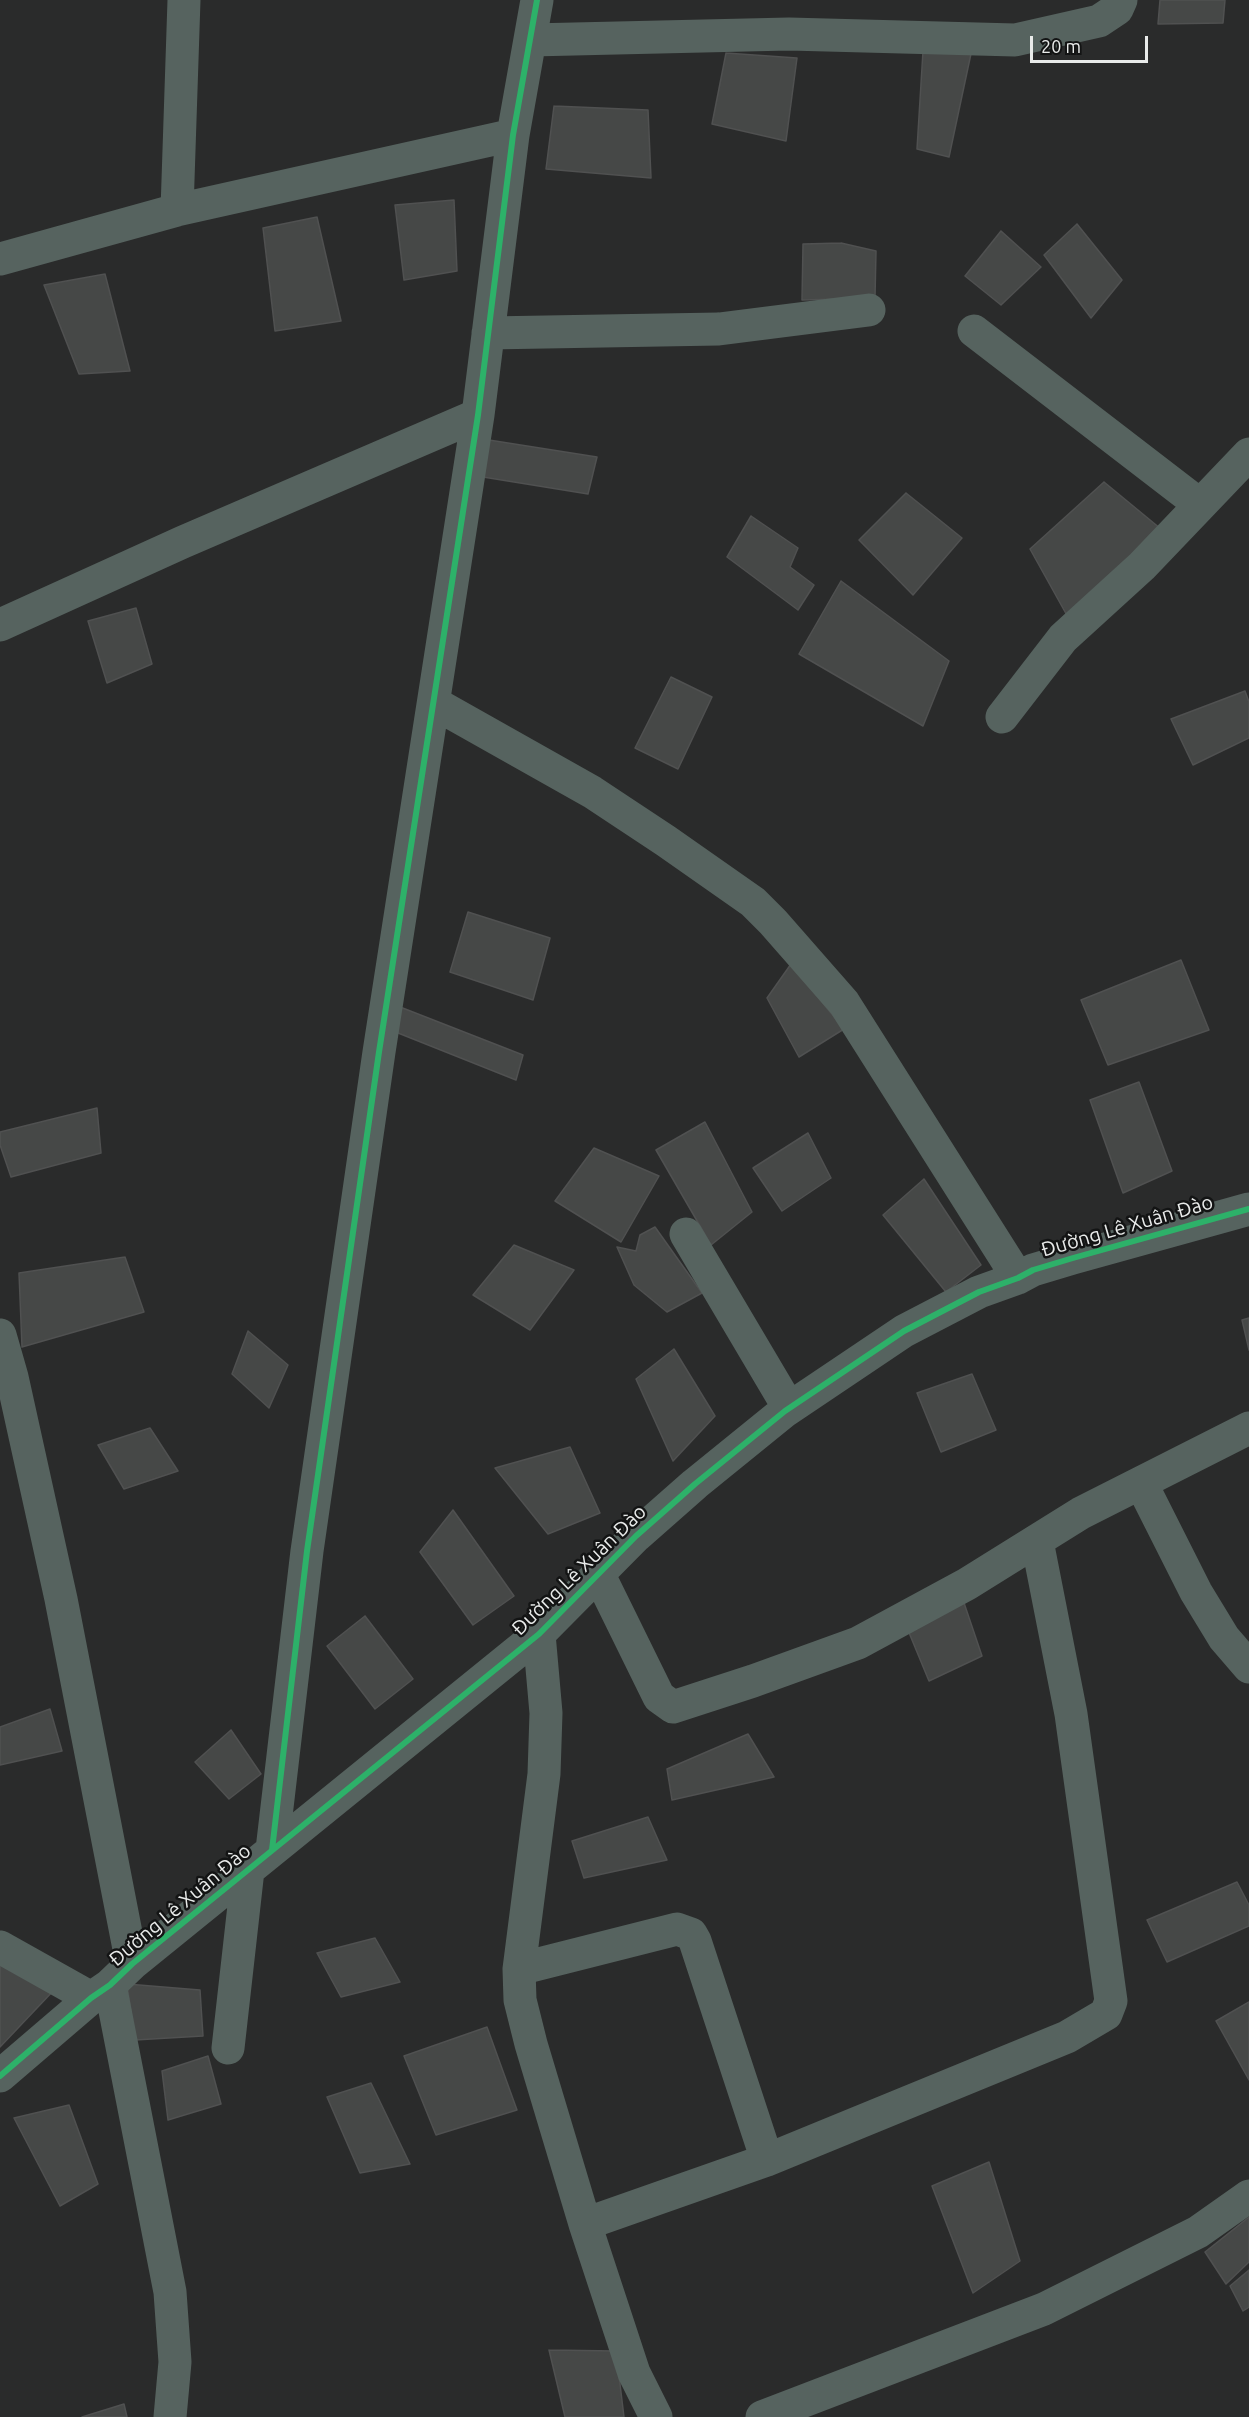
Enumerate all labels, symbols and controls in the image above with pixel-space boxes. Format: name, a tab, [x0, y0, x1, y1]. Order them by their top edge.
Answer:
scale bar	[1033, 24, 1152, 62]
text: 20 m	[1041, 36, 1081, 56]
street label: Đường Lê Xuân Đào	[1038, 1190, 1216, 1262]
street label: Đường Lê Xuân Đào	[507, 1500, 651, 1640]
street label: Đường Lê Xuân Đào	[104, 1839, 256, 1971]

